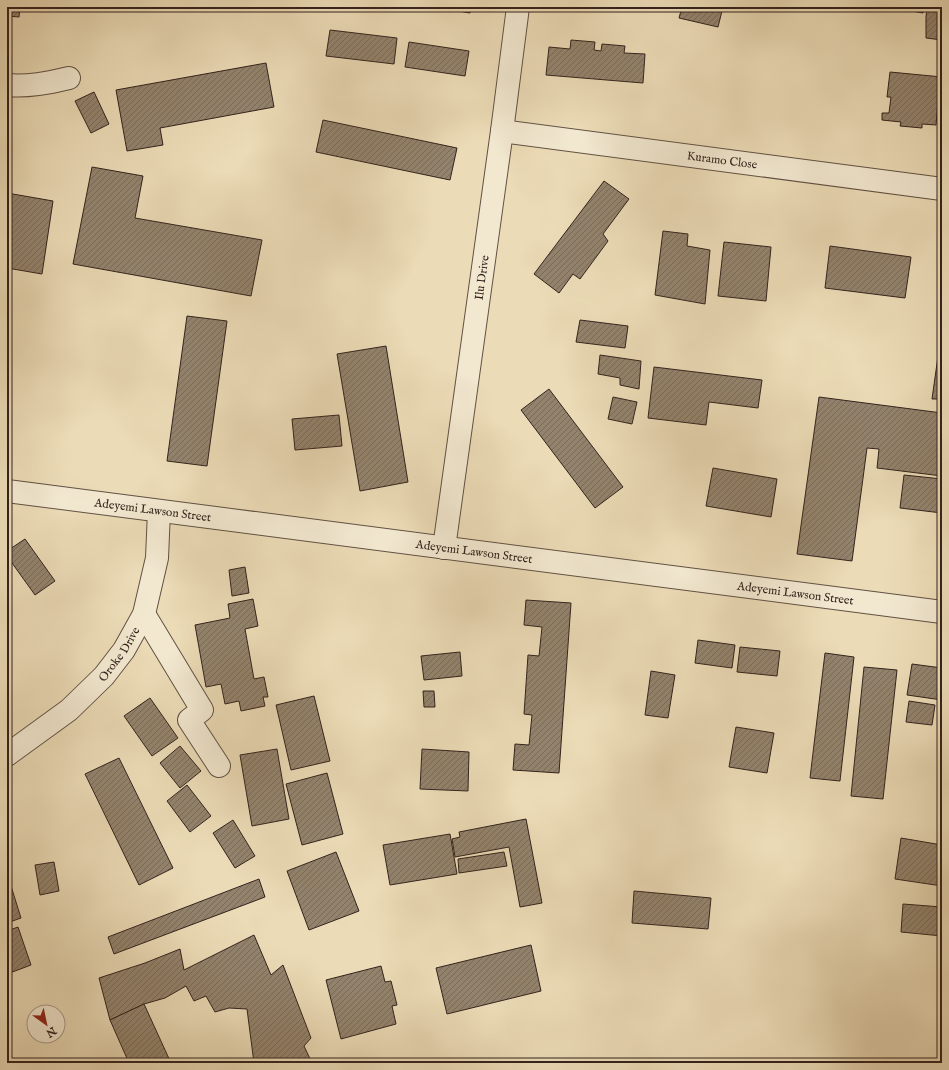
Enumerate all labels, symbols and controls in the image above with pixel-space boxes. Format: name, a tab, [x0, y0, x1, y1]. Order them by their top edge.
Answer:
street label: Kuramo Close	[686, 148, 759, 172]
street label: Ilu Drive	[471, 254, 492, 301]
street label: Adeyemi Lawson Street	[93, 495, 212, 525]
street label: Adeyemi Lawson Street	[414, 536, 533, 566]
street label: Adeyemi Lawson Street	[735, 578, 855, 608]
street label: Oroke Drive	[95, 624, 143, 685]
north arrow	[26, 1004, 66, 1044]
text: N	[43, 1023, 60, 1040]

